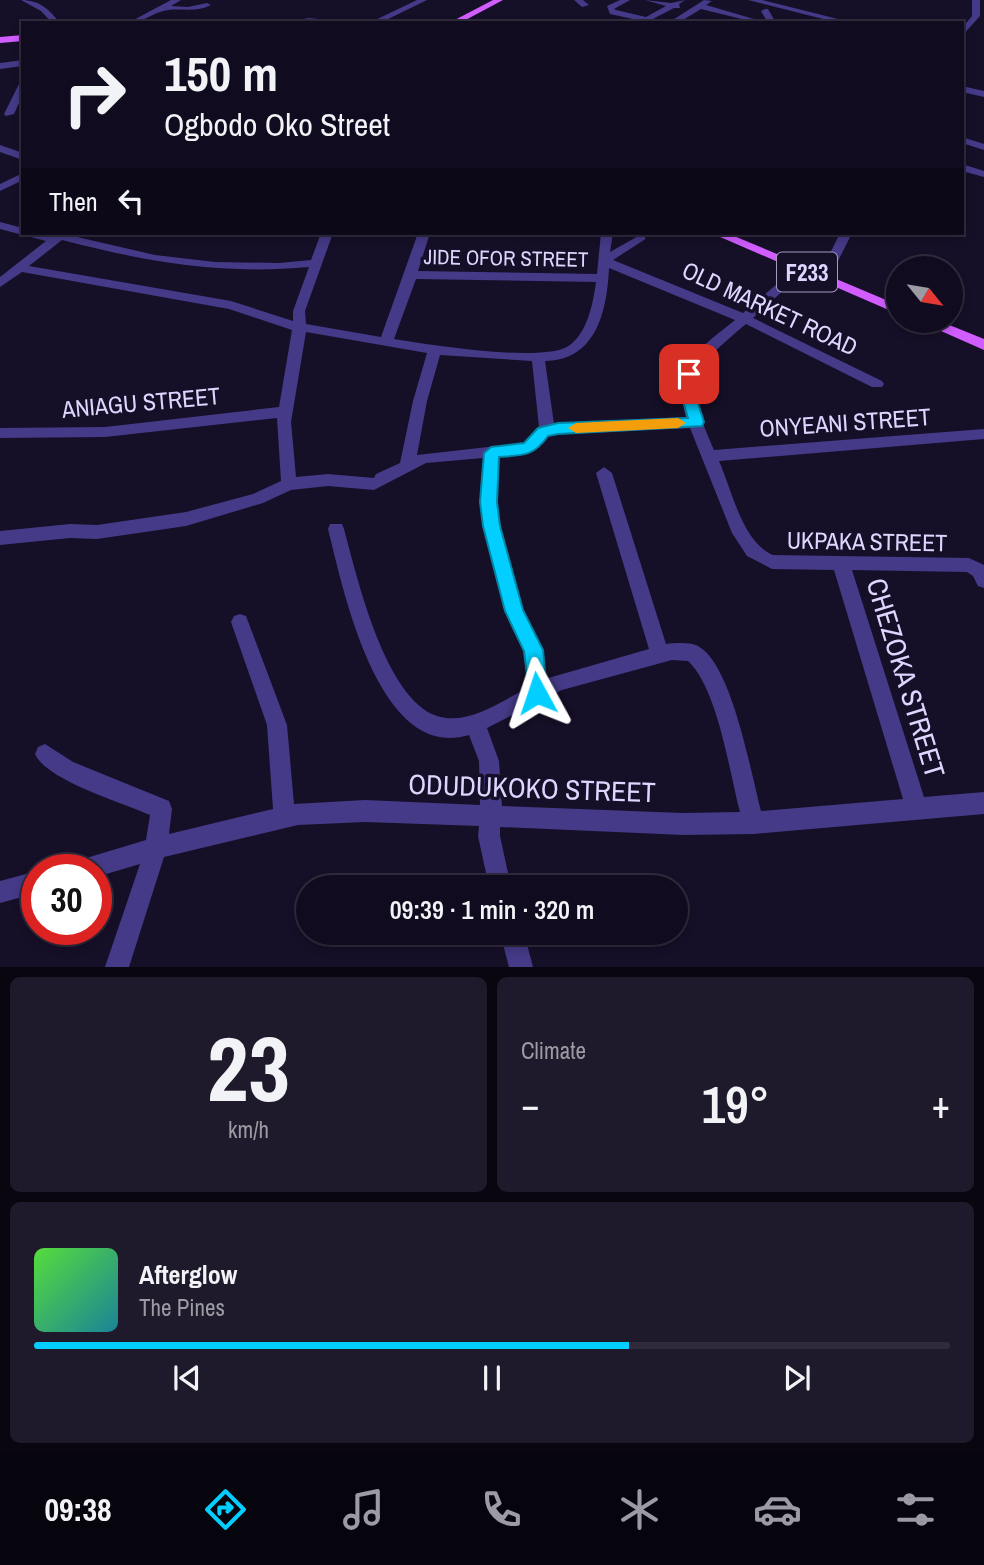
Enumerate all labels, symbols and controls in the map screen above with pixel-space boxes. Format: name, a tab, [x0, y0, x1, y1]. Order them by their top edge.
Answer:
text: 150 m	[164, 40, 278, 106]
icon: right	[49, 49, 140, 140]
text: Ogbodo Oko Street	[164, 103, 390, 146]
icon: left	[112, 182, 150, 220]
text: Then	[49, 184, 98, 219]
street label: JIDE OFOR STREET	[423, 242, 589, 274]
road number: F233	[777, 252, 837, 292]
street label: OLD MARKET ROAD	[677, 253, 863, 363]
north arrow	[886, 256, 962, 332]
map controls	[886, 256, 963, 333]
pin	[659, 344, 719, 404]
icon: arrive	[670, 355, 708, 393]
street label: ANIAGU STREET	[60, 379, 221, 425]
street label: ONYEANI STREET	[758, 400, 932, 444]
street label: UKPAKA STREET	[787, 524, 947, 558]
street label: CHEZOKA STREET	[858, 574, 954, 782]
position arrow	[500, 656, 574, 730]
street label: ODUDUKOKO STREET	[408, 765, 656, 811]
speed limit sign: 30	[21, 854, 112, 945]
text: 09:39 · 1 min · 320 m	[390, 892, 594, 927]
text: 23	[207, 1007, 290, 1129]
text: Climate	[521, 1035, 586, 1066]
text: 19°	[701, 1069, 770, 1139]
text: −	[521, 1079, 539, 1130]
text: +	[932, 1079, 950, 1130]
text: km/h	[228, 1114, 269, 1145]
text: Afterglow	[139, 1257, 237, 1292]
text: The Pines	[139, 1292, 225, 1323]
icon: previous	[168, 1359, 206, 1397]
icon: pause	[473, 1359, 511, 1397]
icon: next	[778, 1359, 816, 1397]
icon: directions	[201, 1485, 250, 1534]
icon: music	[339, 1485, 388, 1534]
icon: phone	[477, 1485, 526, 1534]
icon: climate	[615, 1485, 664, 1534]
icon: car	[753, 1485, 802, 1534]
icon: filters	[891, 1485, 940, 1534]
text: 09:38	[44, 1488, 112, 1531]

